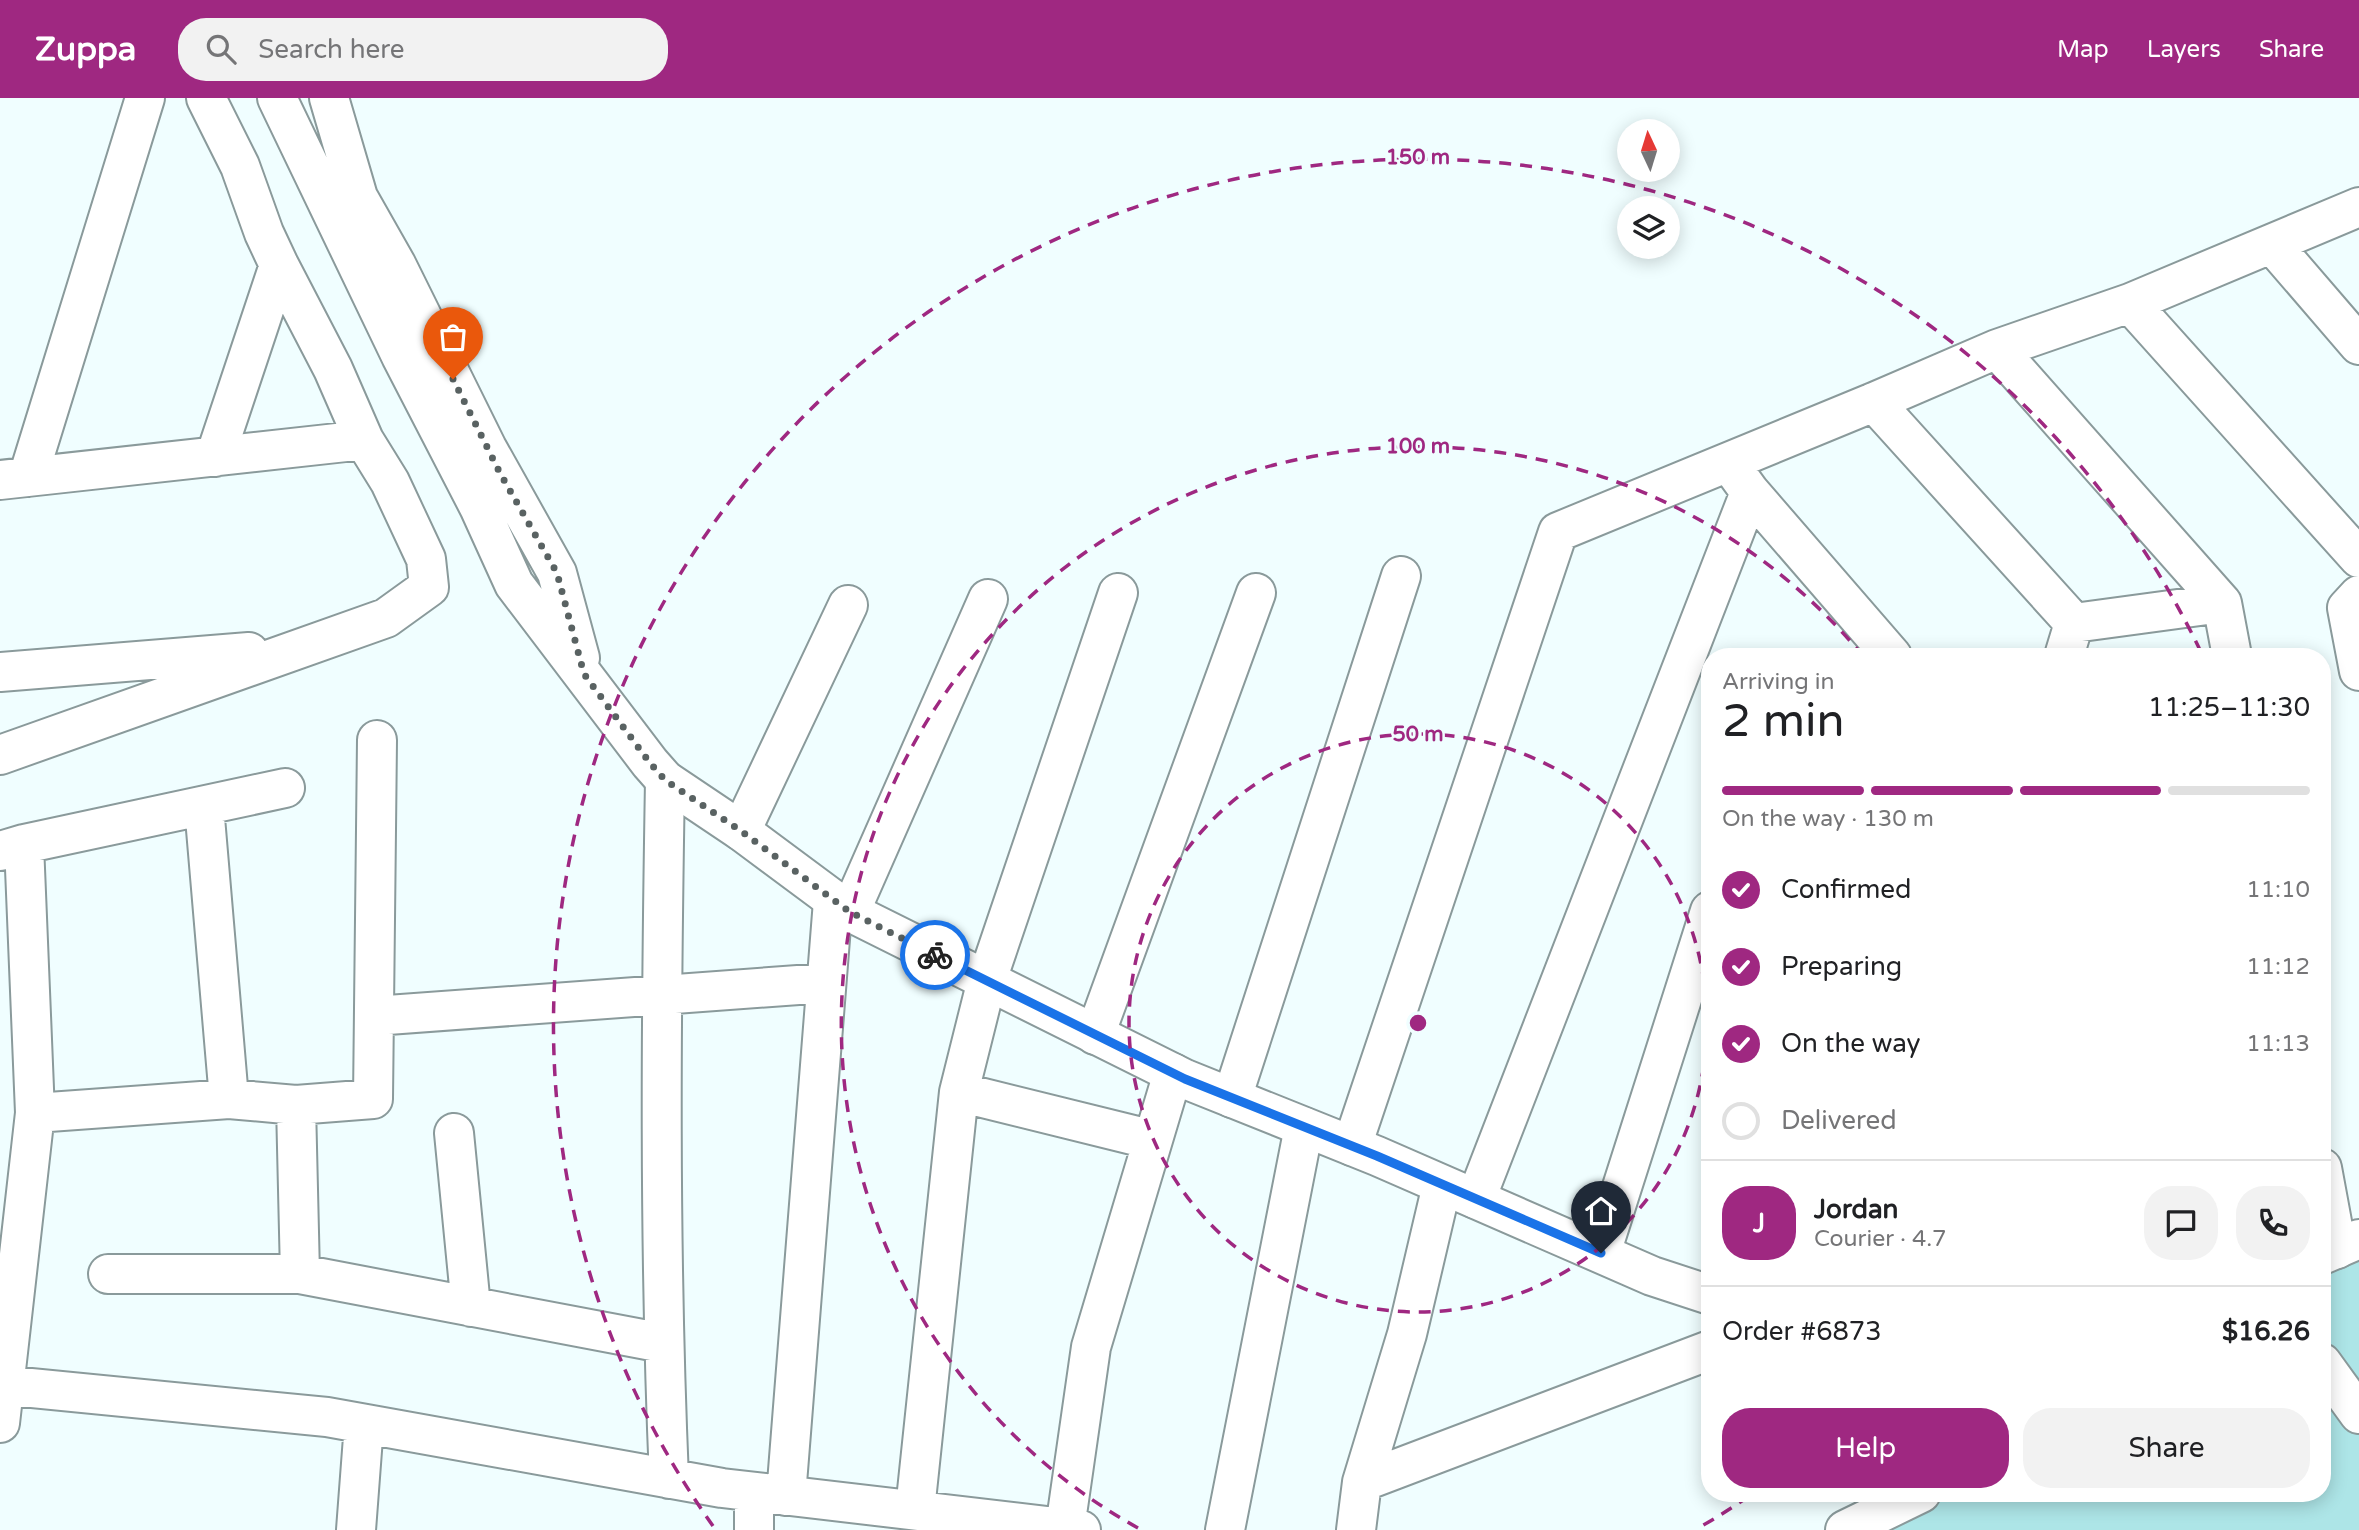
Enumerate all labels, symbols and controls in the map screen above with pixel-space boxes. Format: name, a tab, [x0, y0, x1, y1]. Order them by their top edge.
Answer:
search box	[178, 18, 668, 81]
text: Zuppa	[35, 30, 136, 69]
icon: search	[202, 30, 240, 68]
text: Search here	[258, 34, 405, 65]
text: Map	[2057, 35, 2109, 64]
text: Layers	[2147, 35, 2221, 64]
text: Share	[2259, 35, 2324, 64]
north arrow	[1617, 119, 1680, 182]
map controls	[1617, 119, 1680, 259]
text: 150 m	[1386, 145, 1450, 170]
button: layers	[1617, 196, 1680, 259]
pin	[423, 307, 483, 379]
icon: bag	[434, 318, 472, 356]
text: 100 m	[1386, 434, 1450, 459]
text: Arriving in	[1722, 668, 1835, 696]
text: 11:25–11:30	[2148, 692, 2310, 723]
text: 2 min	[1722, 694, 1845, 749]
text: 50 m	[1392, 722, 1444, 747]
text: On the way · 130 m	[1722, 805, 1934, 833]
icon: check	[1722, 871, 1760, 909]
text: Confirmed	[1781, 874, 1911, 905]
text: 11:10	[2246, 876, 2310, 904]
courier	[900, 920, 970, 990]
icon: bike	[916, 936, 954, 974]
icon: check	[1722, 948, 1760, 986]
text: Preparing	[1781, 951, 1902, 982]
text: 11:12	[2246, 953, 2310, 981]
centre of rings	[1406, 1011, 1430, 1035]
icon: check	[1722, 1025, 1760, 1063]
text: On the way	[1781, 1028, 1921, 1059]
text: 11:13	[2246, 1030, 2310, 1058]
text: Delivered	[1781, 1105, 1897, 1136]
pin	[1571, 1181, 1631, 1253]
button: chat	[2144, 1186, 2218, 1260]
button: phone	[2236, 1186, 2310, 1260]
icon: home	[1582, 1192, 1620, 1230]
text: Jordan	[1814, 1194, 1898, 1225]
text: J	[1753, 1208, 1765, 1239]
text: Courier · 4.7	[1814, 1225, 1947, 1253]
text: Order #6873	[1722, 1316, 1882, 1347]
text: $16.26	[2222, 1316, 2310, 1347]
button: Help	[1722, 1408, 2009, 1488]
button: Share	[2023, 1408, 2310, 1488]

